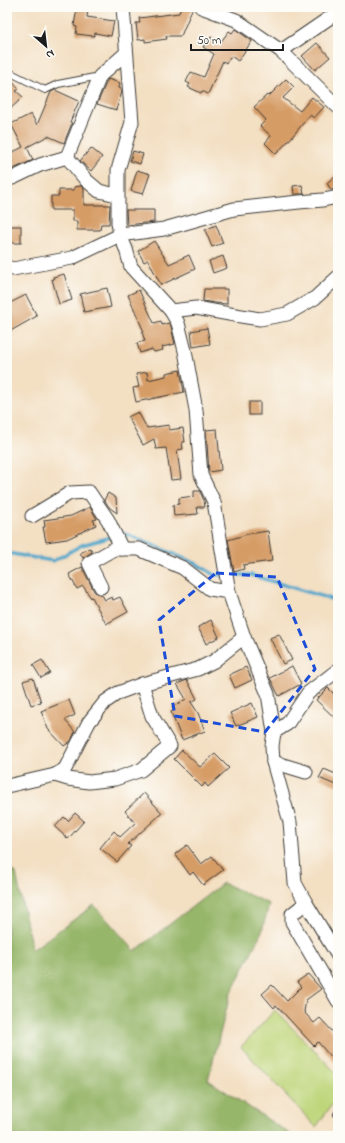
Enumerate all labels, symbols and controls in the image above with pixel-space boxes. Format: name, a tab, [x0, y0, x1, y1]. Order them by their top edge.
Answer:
north arrow	[26, 26, 66, 66]
scale bar	[191, 26, 283, 52]
text: 50 m	[197, 32, 221, 50]
text: N	[43, 45, 57, 63]

